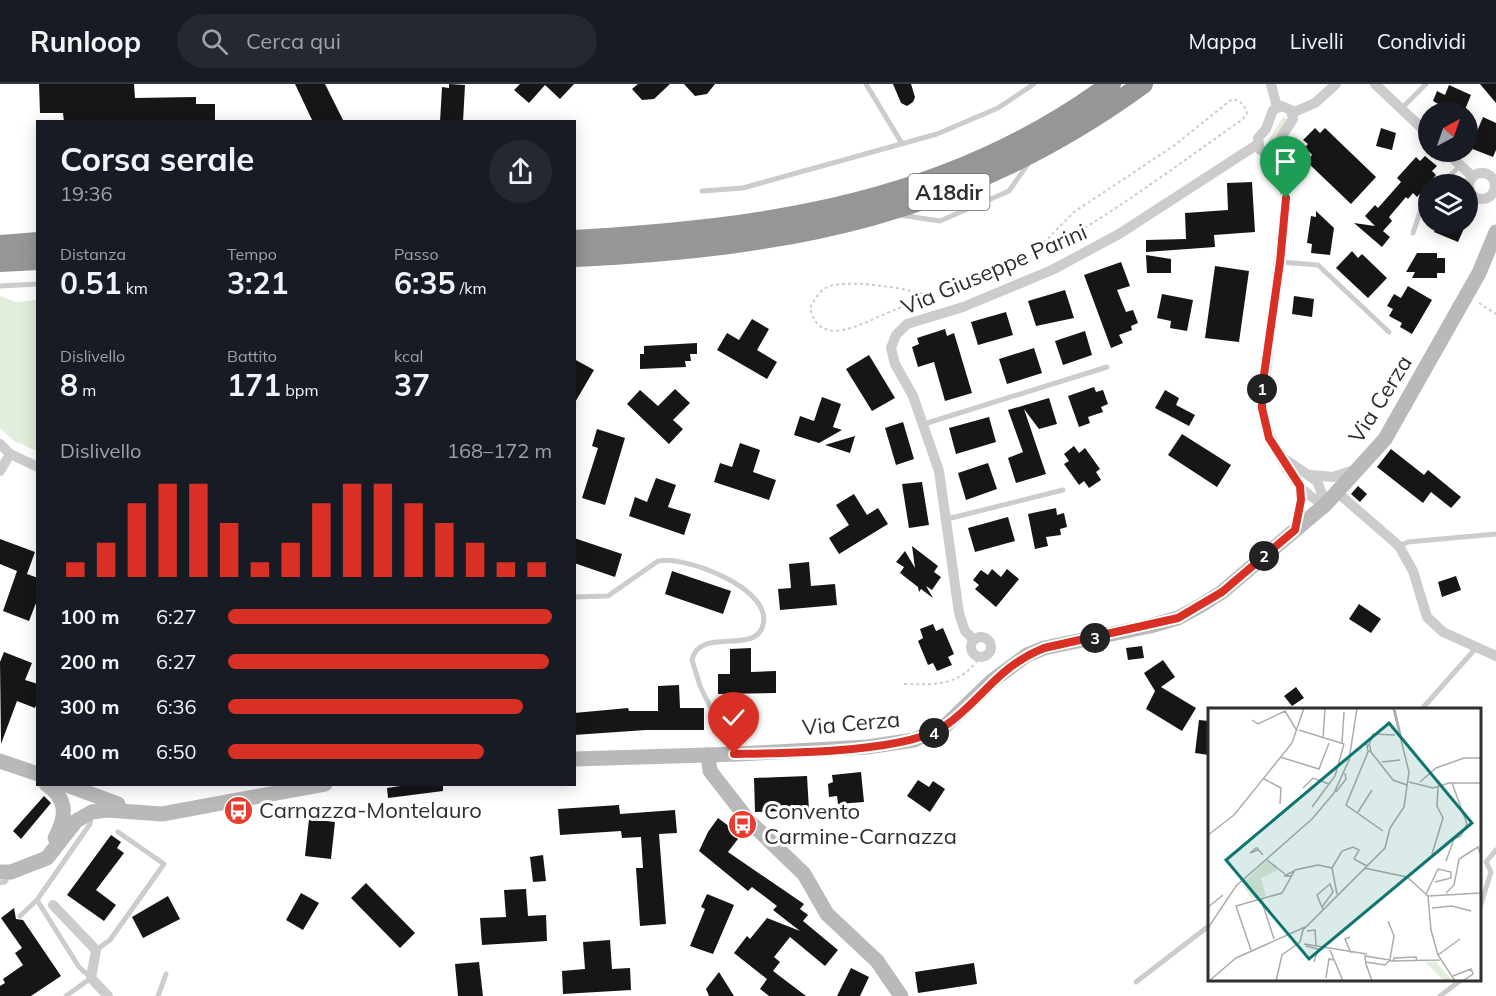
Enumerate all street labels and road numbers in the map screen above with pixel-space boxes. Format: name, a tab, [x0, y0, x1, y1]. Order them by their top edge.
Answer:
road number: A18dir	[908, 174, 990, 210]
street label: Via Giuseppe Parini	[897, 217, 1091, 321]
street label: Via Cerza	[1342, 350, 1418, 448]
street label: Via Cerza	[801, 705, 901, 741]

